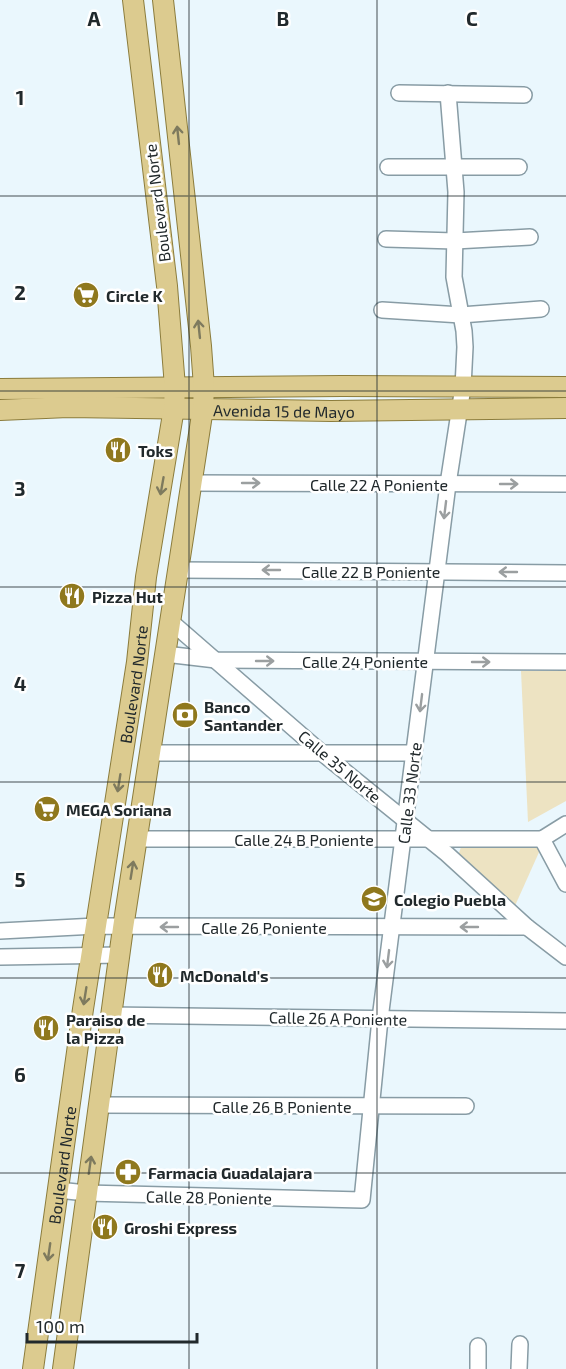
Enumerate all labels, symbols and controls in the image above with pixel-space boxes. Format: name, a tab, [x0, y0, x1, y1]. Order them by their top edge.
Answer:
text: A	[87, 6, 101, 30]
text: B	[277, 6, 289, 30]
text: C	[466, 6, 478, 30]
text: 1	[16, 85, 24, 109]
one-way arrow	[172, 125, 183, 145]
street label: Boulevard Norte	[140, 143, 174, 263]
text: 2	[14, 280, 26, 304]
supermarket icon: Circle K	[71, 280, 101, 310]
place label: Circle K	[106, 286, 163, 305]
one-way arrow	[193, 319, 204, 339]
street label: Avenida 15 de Mayo	[213, 400, 355, 421]
restaurant icon: Toks	[103, 435, 133, 465]
place label: Toks	[138, 441, 173, 460]
street label: Calle 22 A Poniente	[310, 475, 448, 494]
text: 3	[14, 476, 26, 500]
one-way arrow	[156, 476, 167, 495]
one-way arrow	[240, 477, 260, 489]
one-way arrow	[498, 478, 518, 490]
one-way arrow	[439, 499, 450, 519]
street label: Calle 22 B Poniente	[302, 562, 440, 581]
one-way arrow	[261, 565, 281, 576]
one-way arrow	[498, 566, 518, 578]
restaurant icon: Pizza Hut	[57, 581, 87, 611]
place label: Pizza Hut	[92, 587, 163, 606]
street label: Boulevard Norte	[115, 624, 150, 745]
street label: Calle 24 Poniente	[302, 652, 428, 671]
one-way arrow	[254, 655, 274, 667]
one-way arrow	[470, 656, 490, 668]
text: 4	[14, 671, 27, 695]
one-way arrow	[415, 693, 426, 712]
place label: Banco Santander	[204, 697, 283, 734]
bank icon: Banco Santander	[170, 700, 200, 730]
street label: Calle 35 Norte	[295, 726, 385, 806]
street label: Calle 33 Norte	[393, 741, 425, 845]
one-way arrow	[113, 772, 124, 792]
supermarket icon: MEGA Soriana	[32, 794, 62, 824]
place label: MEGA Soriana	[66, 800, 172, 819]
street label: Calle 24 B Poniente	[234, 830, 374, 849]
one-way arrow	[127, 860, 138, 880]
text: 5	[14, 867, 26, 891]
school or university icon: Colegio Puebla	[359, 884, 389, 914]
place label: Colegio Puebla	[394, 890, 506, 909]
street label: Calle 26 Poniente	[201, 918, 327, 937]
one-way arrow	[159, 921, 179, 933]
one-way arrow	[459, 921, 479, 933]
one-way arrow	[382, 949, 393, 968]
restaurant icon: McDonald's	[145, 960, 175, 990]
place label: McDonald's	[180, 966, 269, 985]
one-way arrow	[79, 986, 90, 1006]
street label: Calle 26 A Poniente	[269, 1007, 407, 1029]
place label: Paraiso de la Pizza	[66, 1010, 145, 1047]
restaurant icon: Paraiso de la Pizza	[31, 1013, 61, 1043]
text: 6	[14, 1062, 26, 1086]
street label: Calle 26 B Poniente	[212, 1097, 352, 1116]
street label: Boulevard Norte	[44, 1105, 79, 1225]
one-way arrow	[84, 1156, 95, 1176]
pharmacy icon: Farmacia Guadalajara	[113, 1157, 143, 1187]
place label: Farmacia Guadalajara	[148, 1163, 312, 1182]
street label: Calle 28 Poniente	[146, 1186, 272, 1208]
restaurant icon: Groshi Express	[90, 1212, 120, 1242]
place label: Groshi Express	[124, 1218, 237, 1237]
one-way arrow	[43, 1241, 54, 1261]
text: 7	[15, 1258, 26, 1282]
scale bar	[27, 1306, 196, 1344]
text: 100 m	[36, 1315, 85, 1337]

